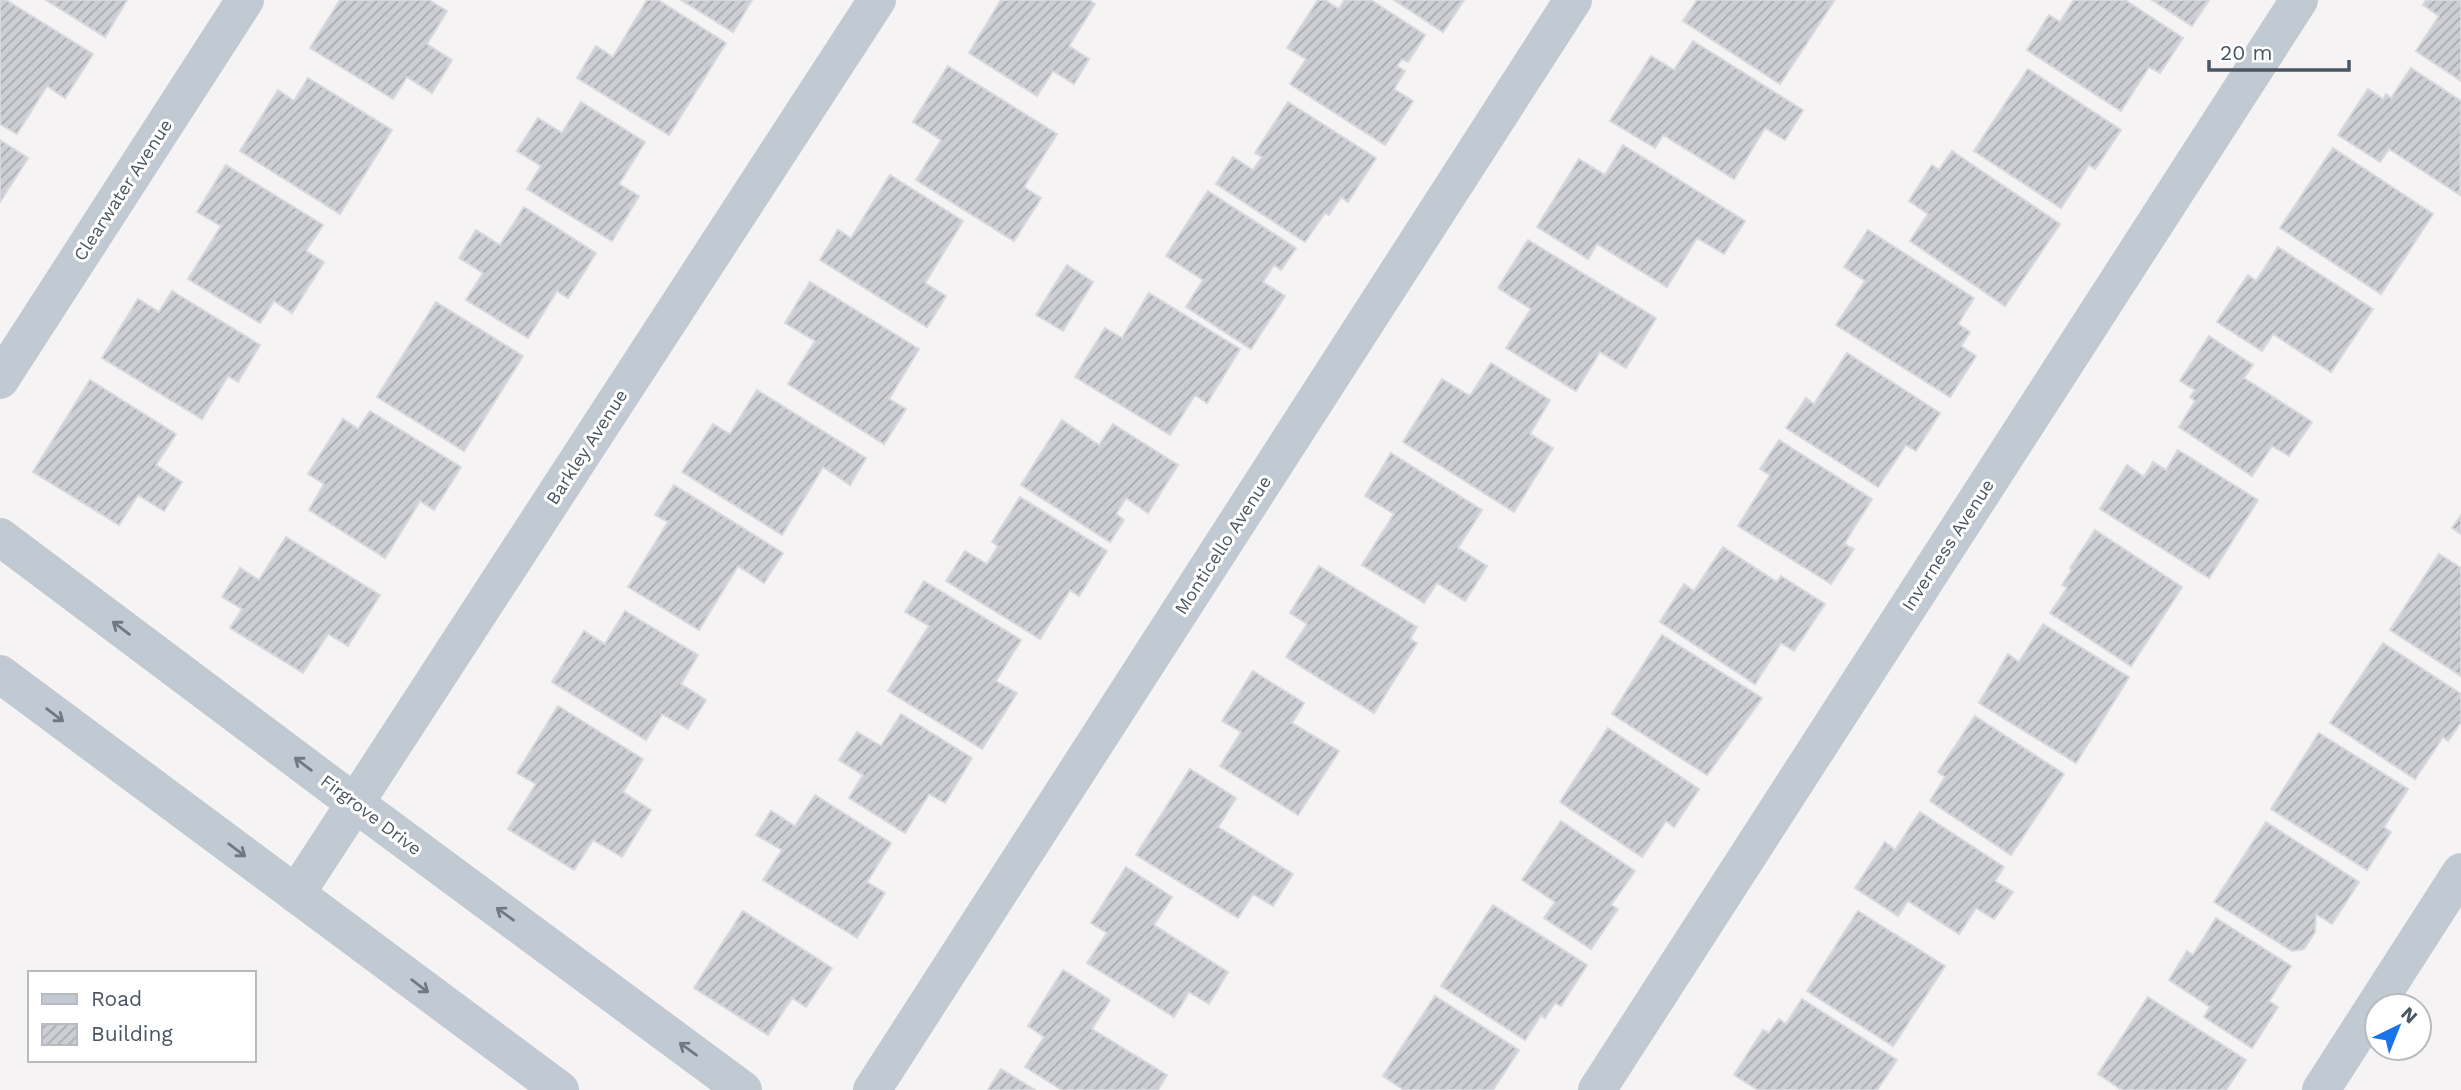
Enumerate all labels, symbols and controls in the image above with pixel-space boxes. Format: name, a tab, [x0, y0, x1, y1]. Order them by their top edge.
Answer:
scale bar	[2209, 28, 2349, 72]
text: 20 m	[2220, 40, 2272, 65]
street label: Clearwater Avenue	[69, 115, 176, 264]
street label: Barkley Avenue	[542, 385, 632, 508]
street label: Monticello Avenue	[1170, 472, 1275, 618]
street label: Inverness Avenue	[1897, 475, 1998, 615]
one-way arrow	[112, 620, 131, 635]
one-way arrow	[45, 707, 64, 722]
one-way arrow	[294, 757, 313, 771]
street label: Firgrove Drive	[317, 770, 426, 859]
one-way arrow	[228, 843, 246, 858]
one-way arrow	[497, 907, 515, 922]
legend	[28, 971, 256, 1062]
one-way arrow	[410, 979, 429, 993]
text: Road	[91, 986, 142, 1011]
north arrow	[2363, 992, 2433, 1062]
text: N	[2396, 1002, 2422, 1028]
text: Building	[91, 1021, 173, 1046]
one-way arrow	[680, 1042, 698, 1057]

